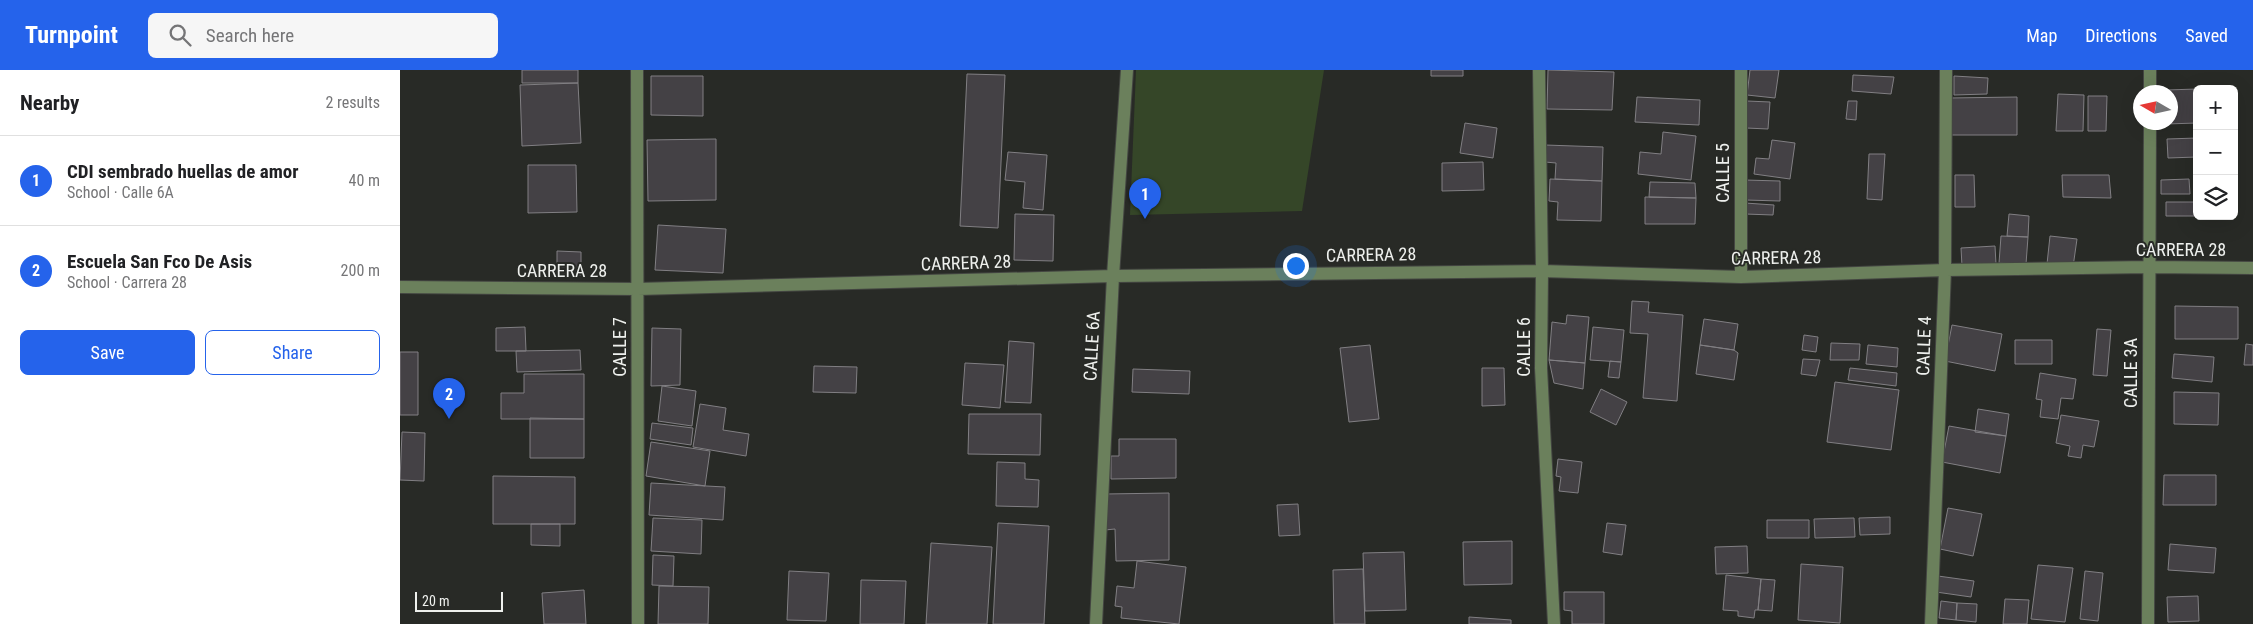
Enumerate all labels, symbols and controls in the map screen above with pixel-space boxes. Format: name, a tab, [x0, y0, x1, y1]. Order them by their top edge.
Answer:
search box	[148, 13, 498, 58]
text: Turnpoint	[25, 21, 118, 49]
icon: search	[166, 21, 194, 49]
text: Search here	[206, 24, 294, 47]
text: Map	[2026, 25, 2057, 46]
text: Directions	[2085, 25, 2157, 46]
text: Saved	[2185, 25, 2228, 46]
north arrow	[2133, 85, 2178, 130]
map controls	[2193, 85, 2238, 220]
button: +	[2193, 85, 2238, 130]
text: Nearby	[20, 91, 79, 115]
text: 2 results	[325, 93, 380, 112]
button: −	[2193, 130, 2238, 175]
street label: CALLE 5	[1712, 143, 1733, 203]
text: CDI sembrado huellas de amor	[67, 160, 299, 183]
text: 1	[32, 171, 40, 190]
text: 40 m	[348, 171, 380, 190]
button: layers	[2193, 175, 2238, 220]
pin: 1	[1129, 178, 1161, 219]
text: School · Calle 6A	[67, 183, 174, 202]
street label: CARRERA 28	[2136, 239, 2226, 260]
street label: CARRERA 28	[1326, 243, 1416, 266]
street label: CARRERA 28	[1731, 246, 1821, 269]
text: Escuela San Fco De Asis	[67, 250, 252, 273]
street label: CARRERA 28	[920, 250, 1012, 275]
your location	[1283, 253, 1309, 279]
street label: CARRERA 28	[517, 260, 607, 281]
text: 2	[32, 261, 40, 280]
text: 200 m	[341, 261, 380, 280]
text: School · Carrera 28	[67, 273, 187, 292]
street label: CALLE 6A	[1079, 310, 1104, 382]
street label: CALLE 4	[1912, 316, 1935, 376]
street label: CALLE 7	[609, 317, 630, 377]
street label: CALLE 6	[1513, 317, 1534, 377]
button: Save	[20, 330, 195, 375]
button: Share	[205, 330, 380, 375]
street label: CALLE 3A	[2120, 337, 2141, 408]
pin: 2	[433, 378, 465, 419]
scale bar	[415, 589, 502, 612]
text: 20 m	[422, 593, 450, 609]

